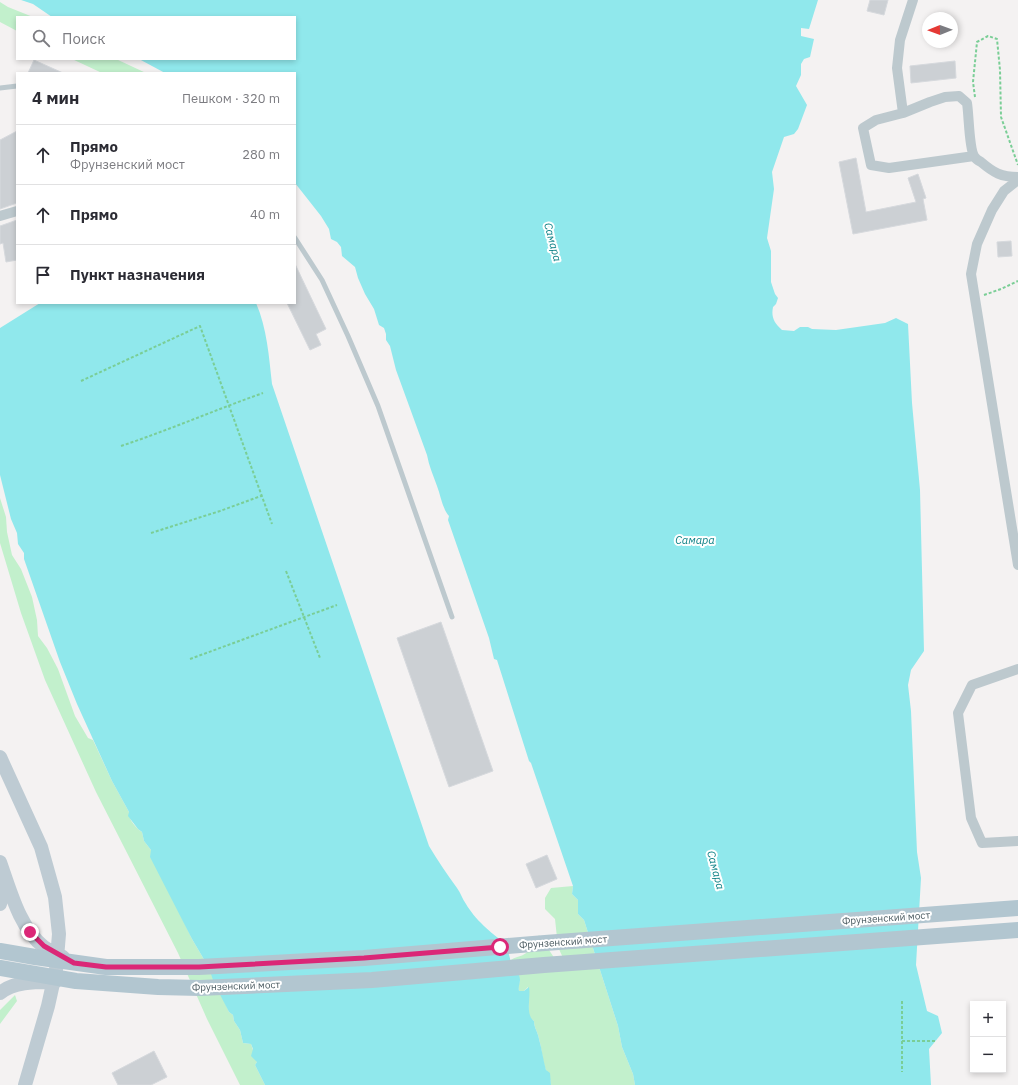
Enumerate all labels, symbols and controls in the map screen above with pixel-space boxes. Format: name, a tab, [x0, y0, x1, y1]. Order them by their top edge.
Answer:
north arrow	[922, 12, 958, 48]
search box	[16, 16, 296, 60]
icon: search	[30, 27, 52, 49]
text: Поиск	[62, 29, 105, 48]
text: 4 мин	[32, 87, 79, 109]
text: Пешком · 320 m	[182, 90, 280, 107]
text: Прямо	[70, 137, 118, 156]
icon: ahead	[32, 144, 54, 166]
text: 280 m	[242, 146, 280, 163]
text: Фрунзенский мост	[70, 156, 185, 173]
icon: ahead	[32, 204, 54, 226]
text: Прямо	[70, 205, 118, 224]
text: 40 m	[250, 206, 280, 223]
water label: Самара	[541, 221, 565, 263]
icon: arrive	[32, 264, 54, 286]
text: Пункт назначения	[70, 265, 205, 284]
water label: Самара	[675, 533, 715, 547]
water label: Самара	[704, 849, 728, 891]
street label: Фрунзенский мост	[841, 908, 931, 928]
route end	[21, 923, 39, 941]
street label: Фрунзенский мост	[518, 932, 608, 952]
route start	[491, 938, 509, 956]
street label: Фрунзенский мост	[192, 978, 281, 994]
map controls	[970, 1001, 1006, 1073]
button: +	[970, 1001, 1006, 1037]
button: −	[970, 1037, 1006, 1073]

